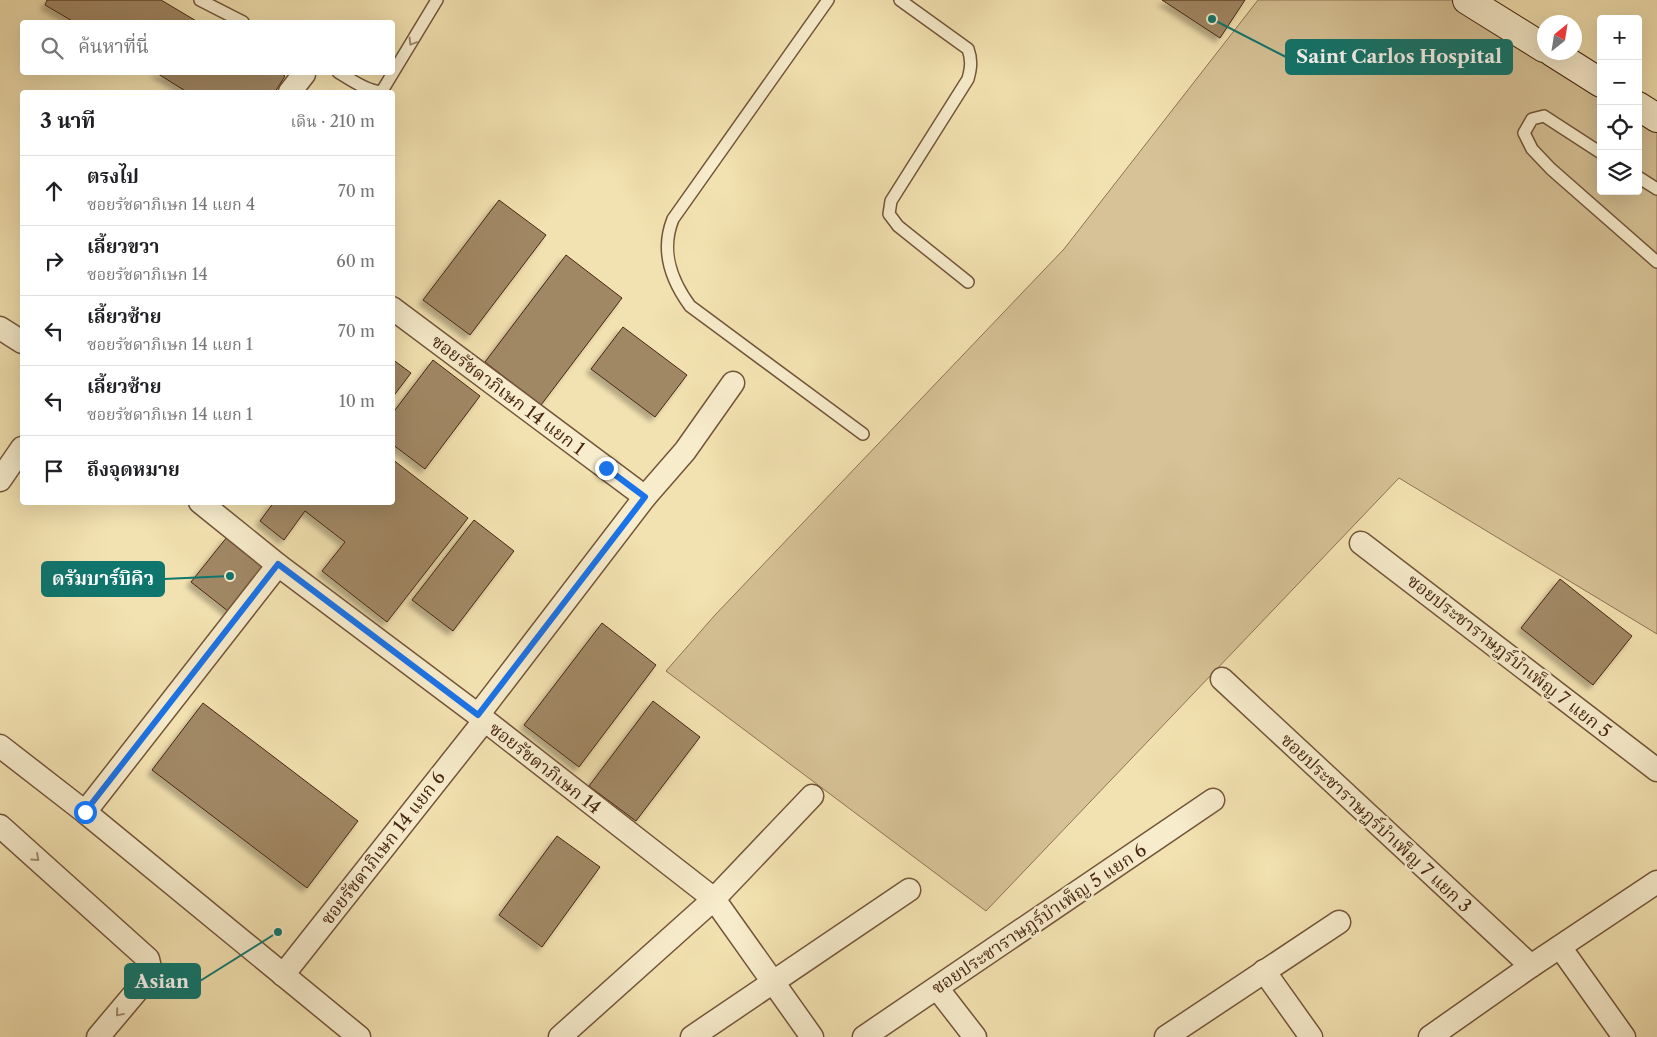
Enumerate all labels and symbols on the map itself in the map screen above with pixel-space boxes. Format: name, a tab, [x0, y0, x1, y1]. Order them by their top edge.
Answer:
north arrow	[1537, 15, 1582, 60]
one-way arrow	[409, 36, 419, 45]
callout: Saint Carlos Hospital	[1286, 40, 1512, 74]
text: Saint Carlos Hospital	[1296, 45, 1502, 68]
street label: ซอยรัชดาภิเษก 14 แยก 1	[427, 330, 589, 460]
route end	[595, 457, 618, 480]
callout: ดรัมบาร์บิคิว	[42, 562, 164, 596]
text: ดรัมบาร์บิคิว	[52, 567, 154, 590]
street label: ซอยประชาราษฎร์บำเพ็ญ 7 แยก 5	[1403, 570, 1615, 742]
street label: ซอยรัชดาภิเษก 14	[485, 718, 605, 818]
street label: ซอยประชาราษฎร์บำเพ็ญ 7 แยก 3	[1276, 729, 1476, 917]
street label: ซอยรัชดาภิเษก 14 แยก 6	[316, 767, 450, 929]
route start	[74, 801, 97, 824]
street label: ซอยประชาราษฎร์บำเพ็ญ 5 แยก 6	[927, 839, 1151, 999]
one-way arrow	[31, 852, 40, 861]
callout: Asian	[125, 964, 200, 998]
text: Asian	[134, 970, 189, 993]
one-way arrow	[115, 1007, 124, 1016]

